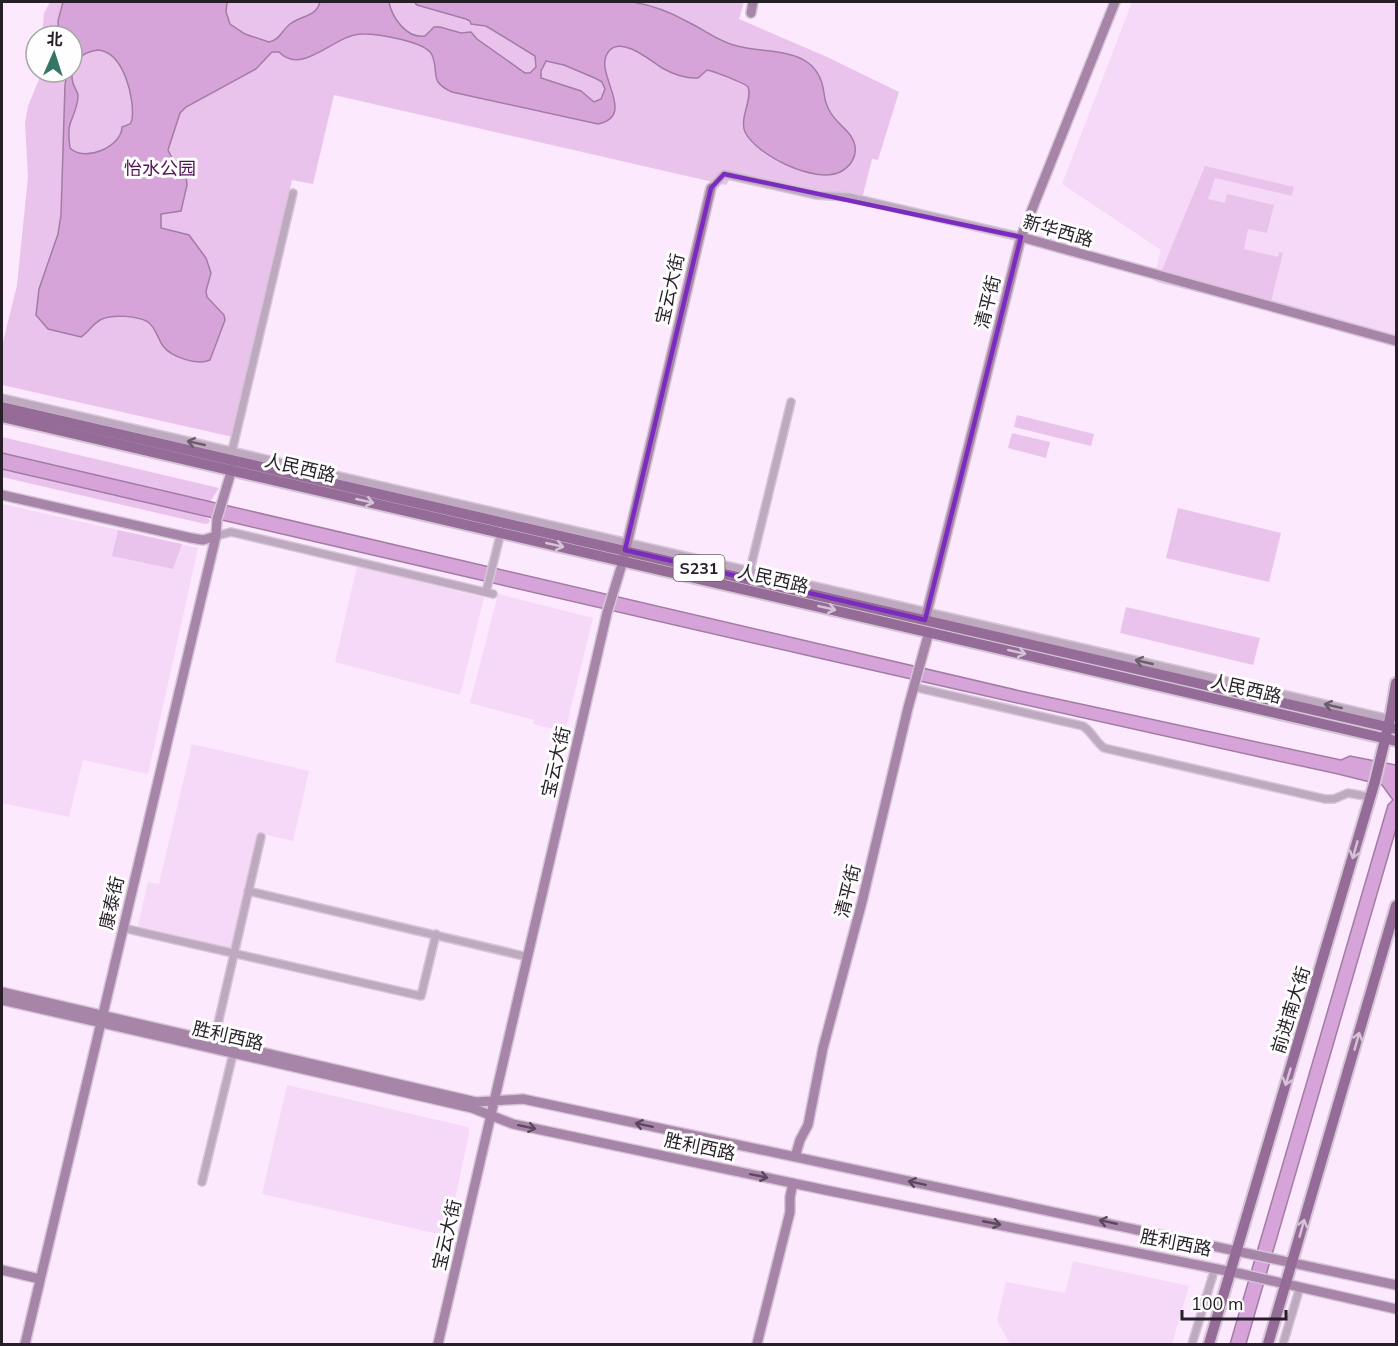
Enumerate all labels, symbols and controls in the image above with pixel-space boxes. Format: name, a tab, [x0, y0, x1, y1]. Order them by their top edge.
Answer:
north arrow	[24, 24, 84, 84]
text: 北	[46, 29, 63, 51]
park label: 怡水公园	[124, 157, 196, 181]
street label: 新华西路	[1020, 210, 1096, 252]
street label: 宝云大街	[650, 251, 690, 327]
street label: 清平街	[970, 273, 1006, 331]
one-way arrow	[187, 436, 206, 448]
street label: 人民西路	[262, 448, 338, 488]
one-way arrow	[356, 495, 375, 507]
one-way arrow	[545, 540, 565, 551]
road number: S231	[674, 555, 724, 581]
street label: 人民西路	[735, 559, 811, 599]
one-way arrow	[817, 603, 836, 614]
one-way arrow	[1007, 647, 1026, 659]
one-way arrow	[1134, 655, 1153, 667]
street label: 人民西路	[1208, 669, 1284, 709]
one-way arrow	[1324, 700, 1344, 711]
street label: 宝云大街	[536, 724, 576, 800]
one-way arrow	[1349, 840, 1360, 859]
street label: 清平街	[830, 862, 866, 920]
street label: 康泰街	[94, 874, 130, 932]
street label: 前进南大街	[1266, 963, 1316, 1057]
street label: 胜利西路	[190, 1016, 266, 1056]
one-way arrow	[1352, 1032, 1363, 1051]
one-way arrow	[1282, 1067, 1293, 1086]
one-way arrow	[634, 1119, 654, 1130]
one-way arrow	[518, 1122, 537, 1134]
street label: 胜利西路	[662, 1128, 738, 1166]
one-way arrow	[749, 1171, 769, 1182]
one-way arrow	[907, 1176, 926, 1188]
street label: 宝云大街	[427, 1197, 467, 1273]
one-way arrow	[1098, 1216, 1117, 1228]
one-way arrow	[981, 1218, 1001, 1229]
one-way arrow	[1297, 1219, 1308, 1238]
street label: 胜利西路	[1138, 1224, 1214, 1262]
scale bar	[1182, 1283, 1286, 1321]
text: 100 m	[1191, 1292, 1243, 1316]

